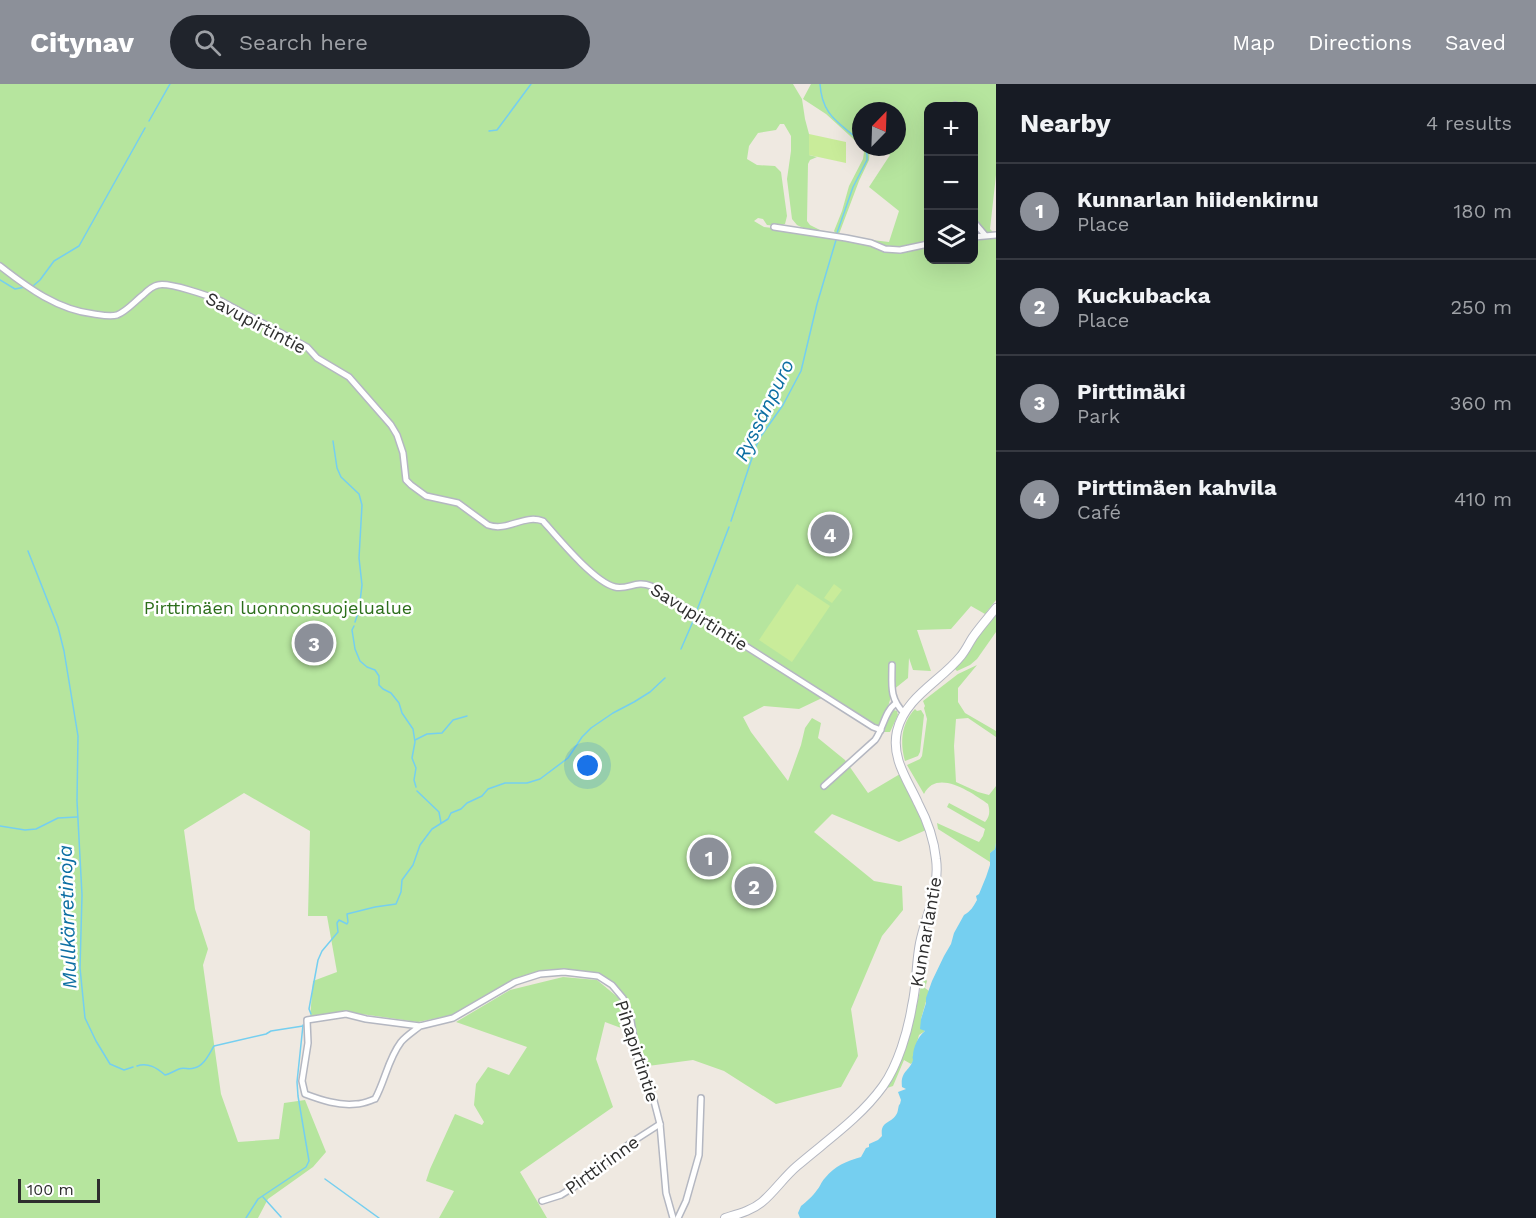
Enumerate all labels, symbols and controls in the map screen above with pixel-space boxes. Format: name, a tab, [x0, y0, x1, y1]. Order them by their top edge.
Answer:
search box	[170, 15, 590, 69]
text: Citynav	[30, 26, 134, 59]
icon: search	[191, 26, 224, 59]
text: Search here	[239, 30, 368, 55]
text: Map	[1232, 30, 1275, 55]
text: Directions	[1308, 30, 1412, 55]
text: Saved	[1445, 30, 1506, 55]
north arrow	[852, 102, 906, 156]
map controls	[924, 102, 978, 264]
button: +	[924, 102, 978, 156]
text: Nearby	[1020, 108, 1111, 138]
text: 4 results	[1426, 111, 1512, 135]
button: −	[924, 156, 978, 210]
text: Kunnarlan hiidenkirnu	[1077, 187, 1319, 212]
text: 1	[1035, 199, 1044, 223]
text: 180 m	[1454, 199, 1512, 223]
button: layers	[924, 210, 978, 264]
text: Place	[1077, 212, 1129, 236]
text: Kuckubacka	[1077, 283, 1210, 308]
street label: Savupirtintie	[202, 287, 310, 358]
text: 2	[1034, 295, 1045, 319]
text: 250 m	[1450, 295, 1512, 319]
text: Place	[1077, 308, 1129, 332]
water label: Ryssänpuro	[729, 355, 799, 465]
text: Pirttimäki	[1077, 379, 1186, 404]
text: 3	[1034, 391, 1045, 415]
text: 360 m	[1450, 391, 1512, 415]
text: Park	[1077, 404, 1120, 428]
text: Pirttimäen kahvila	[1077, 475, 1277, 500]
text: 4	[1033, 487, 1046, 511]
text: 410 m	[1454, 487, 1512, 511]
text: Café	[1077, 500, 1121, 524]
pin: 4	[810, 512, 850, 556]
street label: Savupirtintie	[647, 578, 752, 655]
park label: Pirttimäen luonnonsuojelualue	[144, 597, 412, 618]
pin: 3	[294, 620, 334, 666]
your location	[573, 751, 602, 780]
pin: 1	[690, 834, 728, 880]
water label: Mullkärretinoja	[52, 845, 82, 989]
pin: 2	[734, 864, 774, 908]
street label: Kunnarlantie	[905, 875, 946, 989]
street label: Pihapirtintie	[611, 997, 664, 1105]
street label: Pirttirinne	[561, 1131, 643, 1198]
scale bar	[18, 1176, 100, 1204]
text: 100 m	[27, 1180, 74, 1199]

